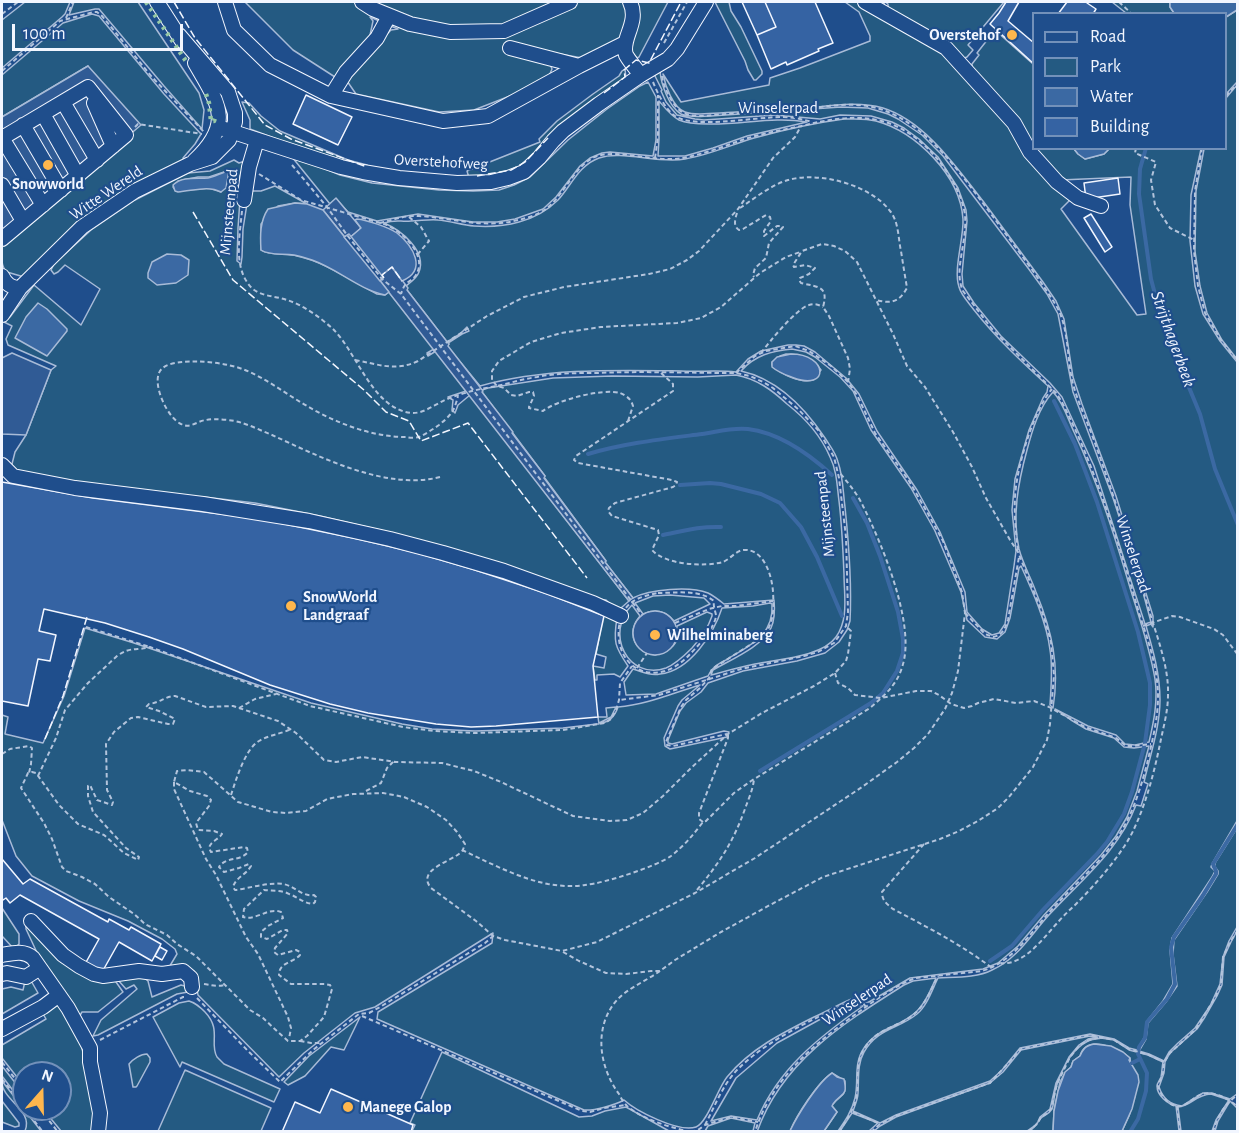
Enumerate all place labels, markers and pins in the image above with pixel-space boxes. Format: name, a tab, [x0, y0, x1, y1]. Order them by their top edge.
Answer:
place label: Overstehof	[929, 25, 1000, 45]
marker: Overstehof	[1005, 28, 1019, 42]
marker: Snowworld	[41, 158, 55, 172]
place label: Snowworld	[12, 174, 84, 194]
place label: SnowWorld Landgraaf	[303, 587, 377, 625]
marker: SnowWorld Landgraaf	[284, 599, 298, 613]
place label: Wilhelminaberg	[667, 625, 773, 645]
marker: Wilhelminaberg	[648, 628, 662, 642]
place label: Manege Galop	[360, 1097, 451, 1117]
marker: Manege Galop	[341, 1100, 355, 1114]

